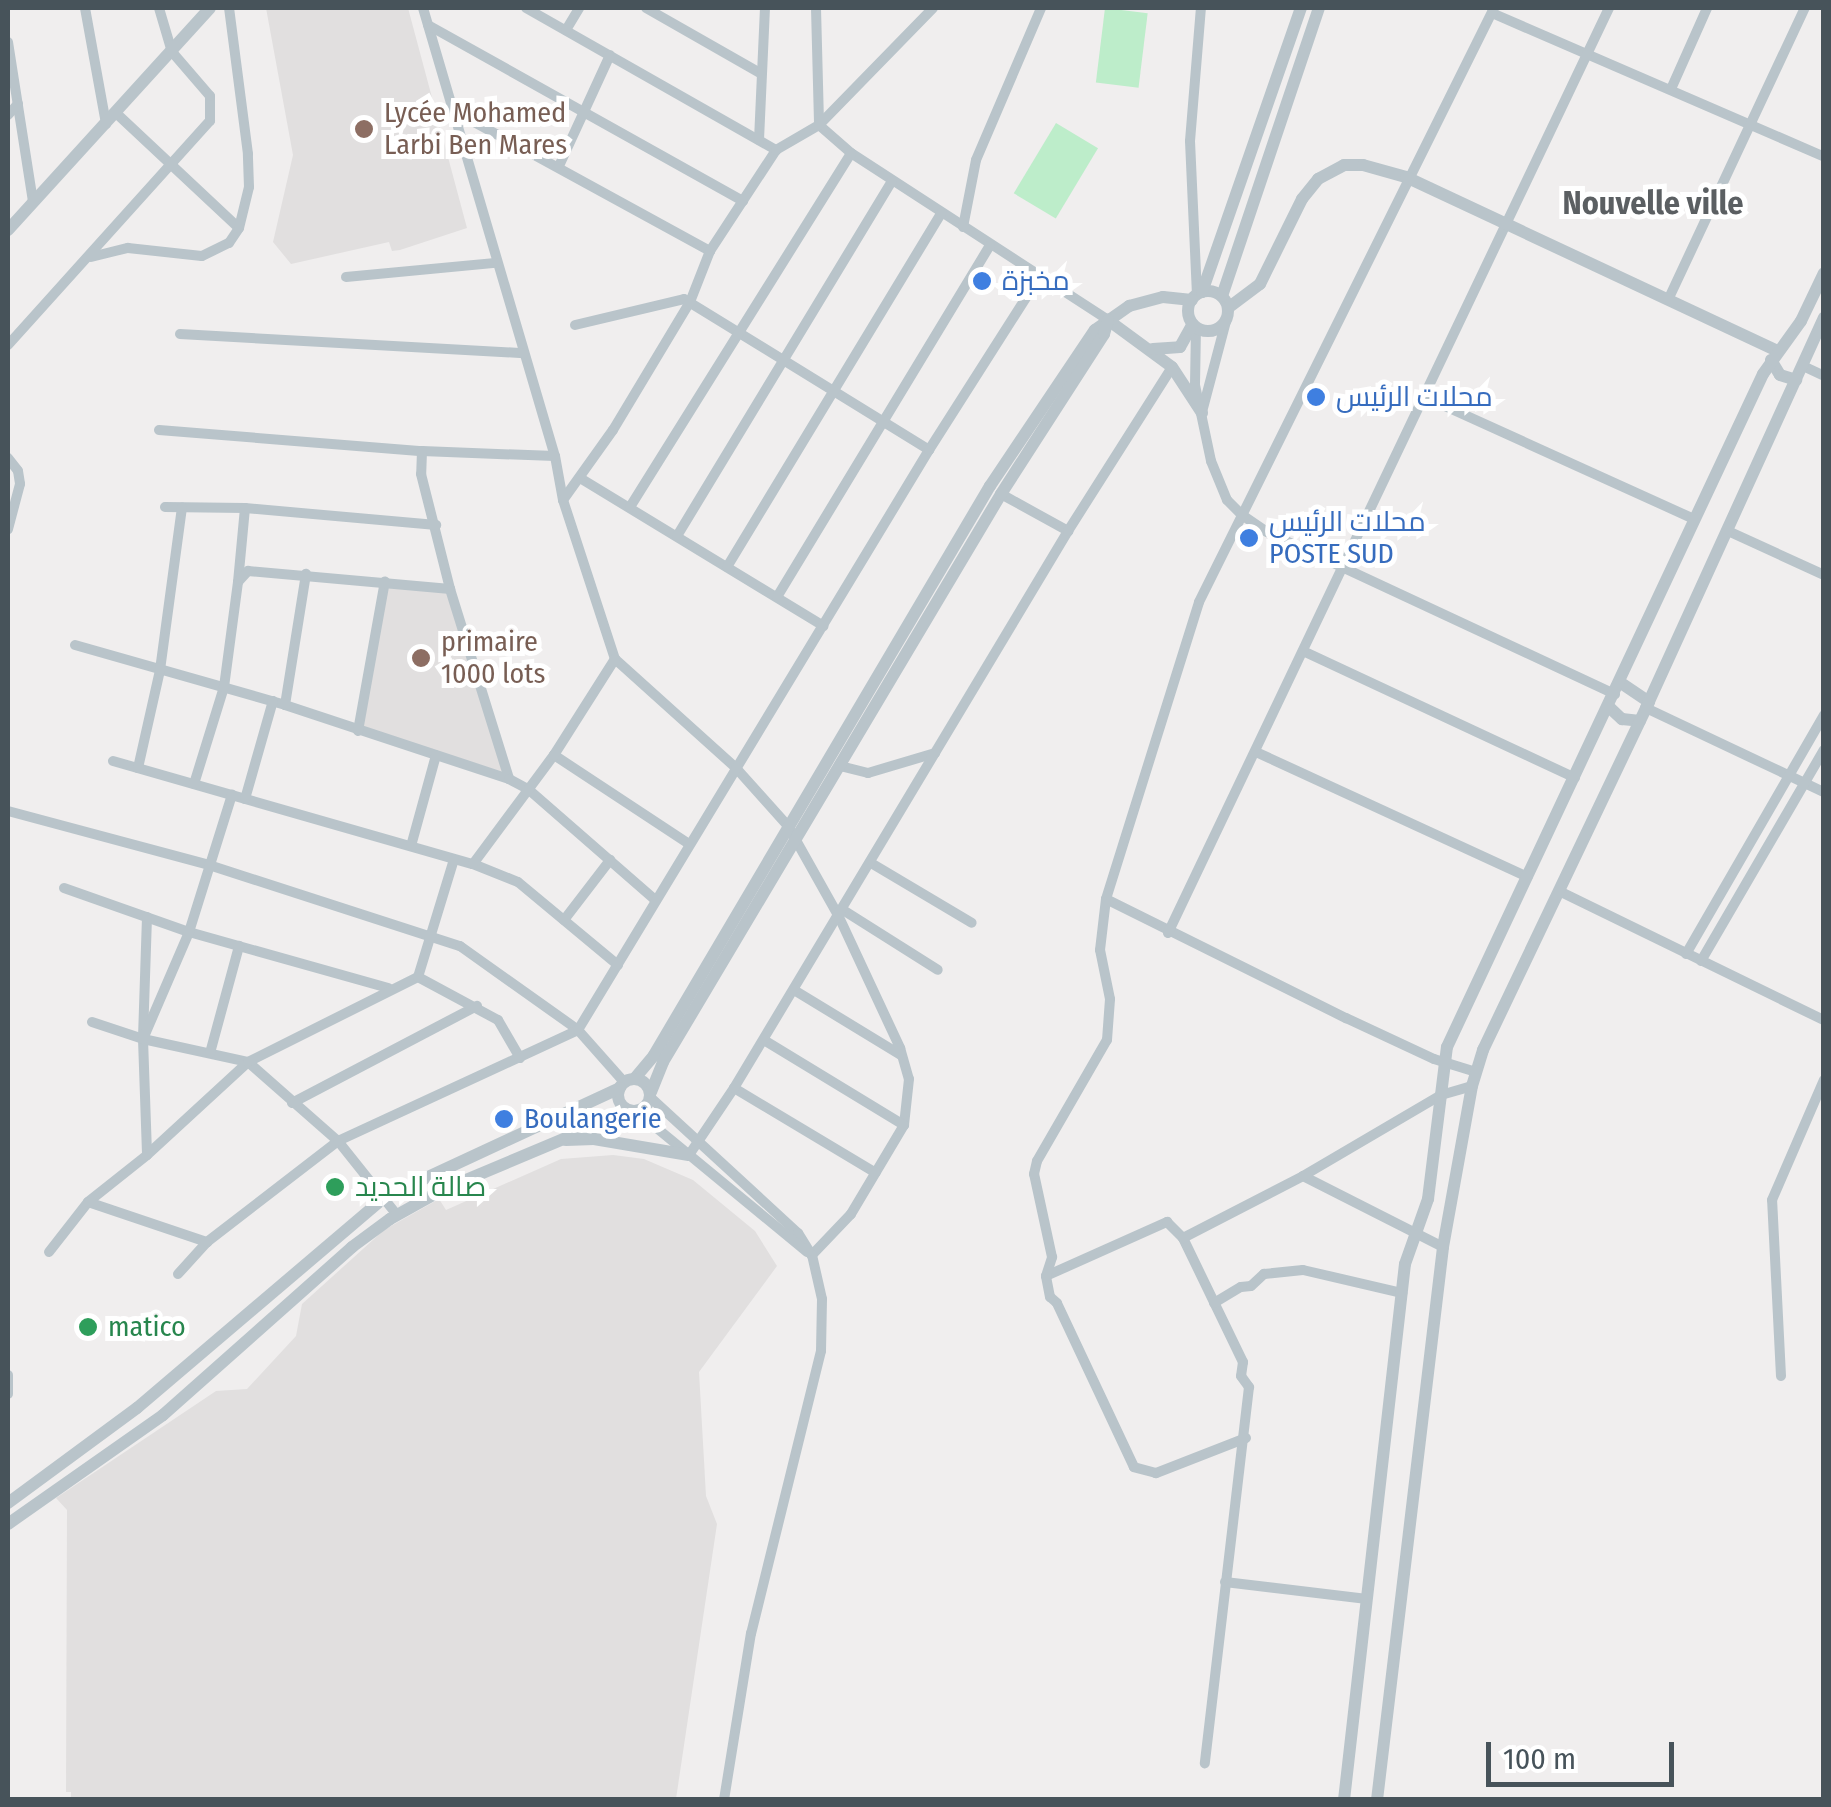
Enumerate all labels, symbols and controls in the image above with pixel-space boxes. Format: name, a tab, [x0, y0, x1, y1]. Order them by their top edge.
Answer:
place label: Lycée Mohamed Larbi Ben Mares	[384, 96, 567, 162]
marker: Lycée Mohamed Larbi Ben Mares	[353, 118, 375, 140]
district label: Nouvelle ville	[1563, 184, 1743, 222]
place label: مخبزة	[1002, 264, 1070, 298]
marker: مخبزة	[971, 270, 993, 292]
place label: محلات الرئيس	[1336, 380, 1493, 414]
marker: محلات الرئيس	[1305, 386, 1327, 408]
place label: محلات الرئيس POSTE SUD	[1269, 505, 1426, 571]
marker: محلات الرئيس POSTE SUD	[1238, 527, 1260, 549]
place label: primaire 1000 lots	[441, 625, 545, 691]
marker: primaire 1000 lots	[410, 647, 432, 669]
place label: Boulangerie	[524, 1102, 662, 1136]
marker: Boulangerie	[493, 1108, 515, 1130]
place label: صالة الحديد	[355, 1170, 486, 1204]
marker: صالة الحديد	[324, 1176, 346, 1198]
place label: matico	[108, 1310, 186, 1344]
marker: matico	[77, 1316, 99, 1338]
scale bar	[1491, 1722, 1678, 1784]
text: 100 m	[1503, 1741, 1576, 1777]

